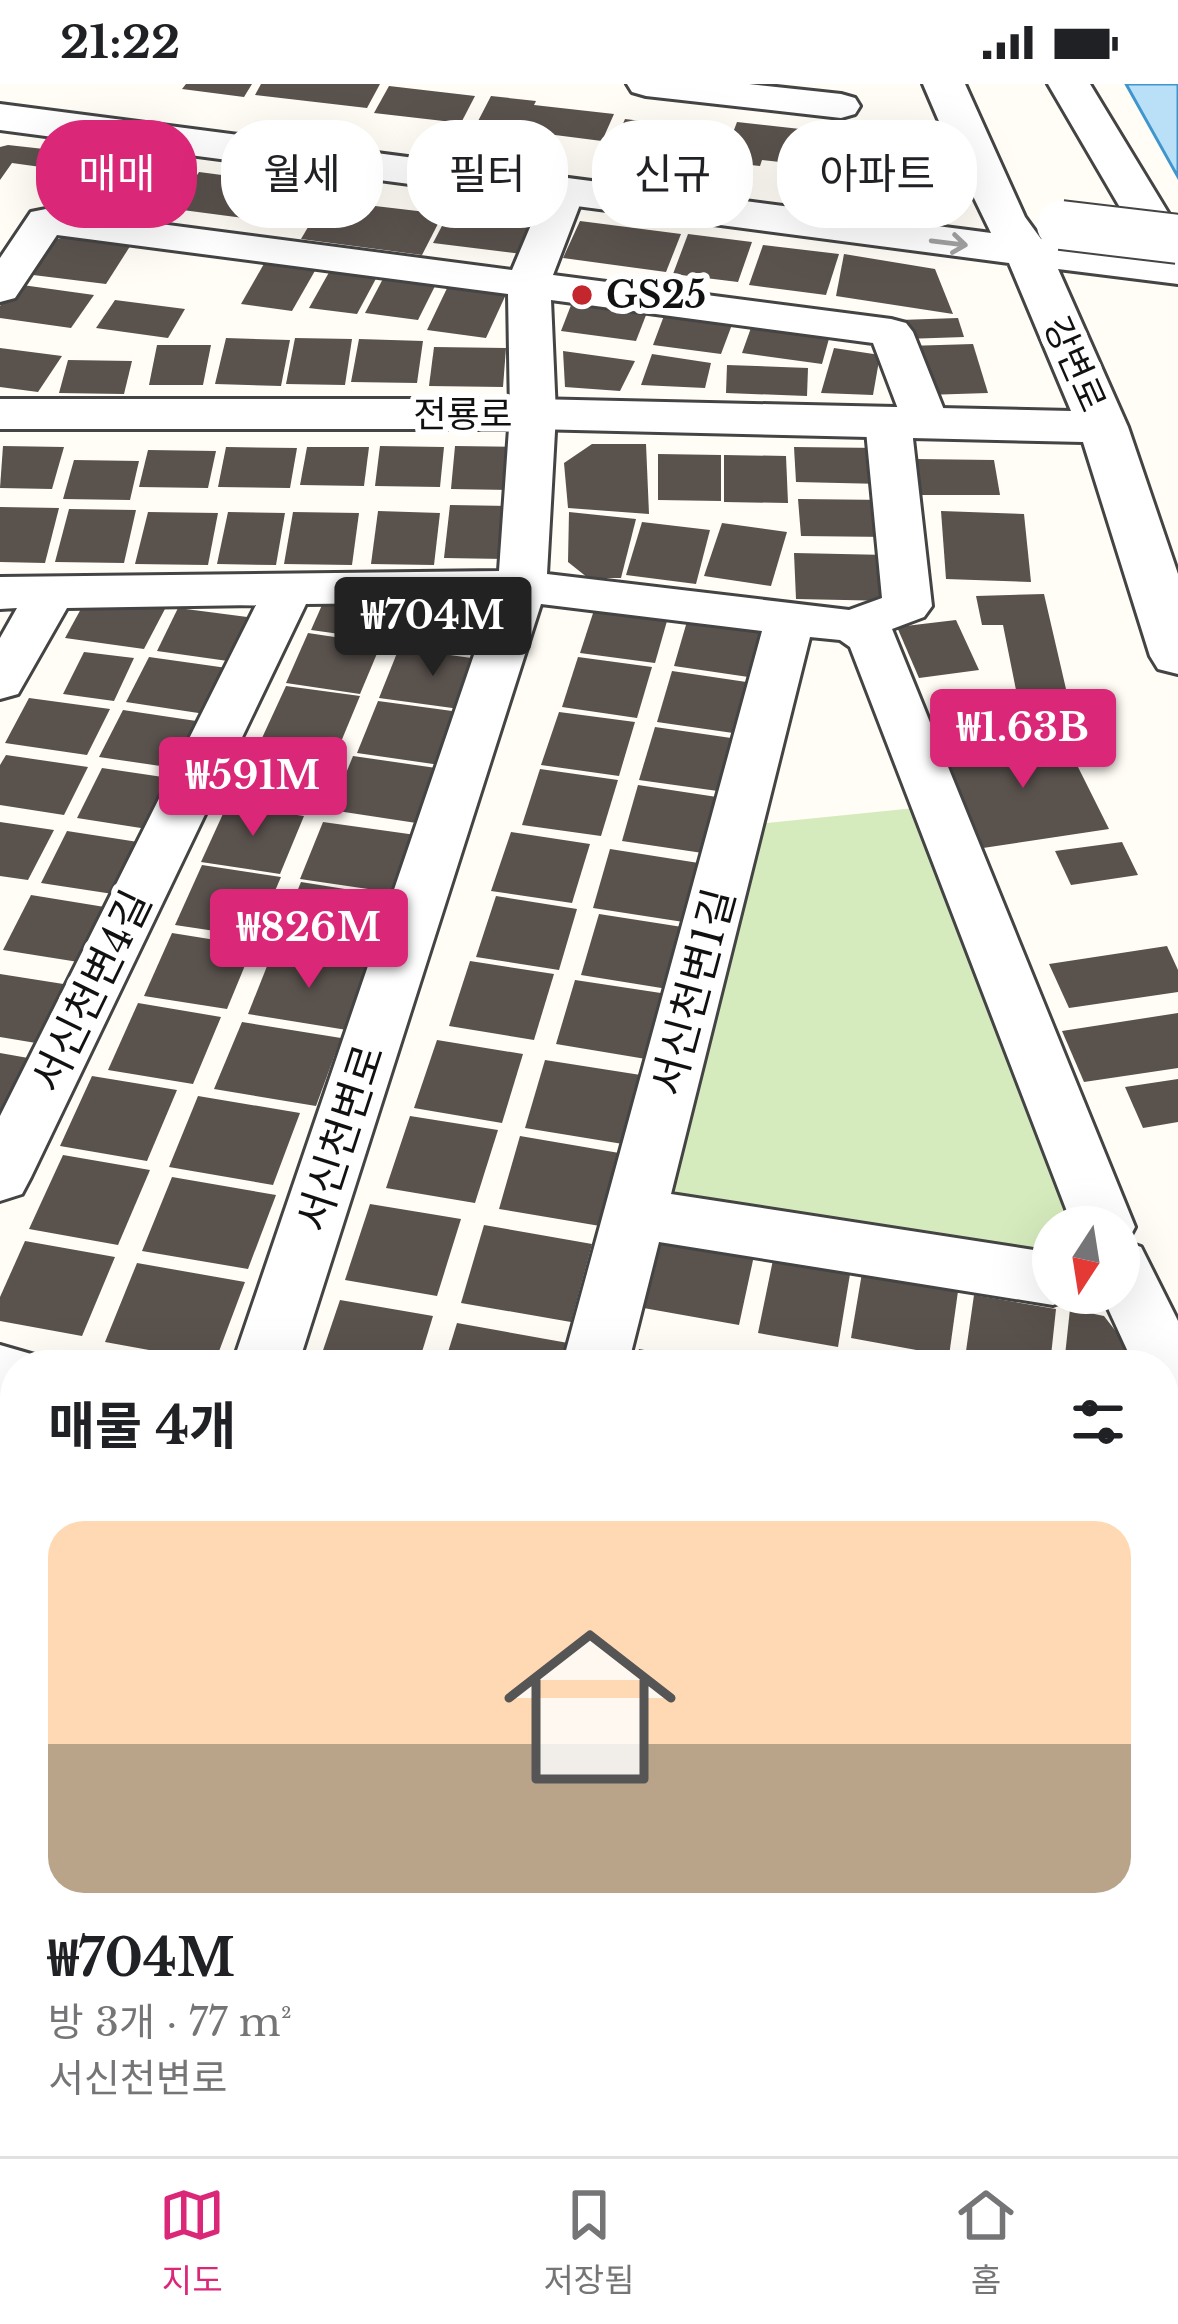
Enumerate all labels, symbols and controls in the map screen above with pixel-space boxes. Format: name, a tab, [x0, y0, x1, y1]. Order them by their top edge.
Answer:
text: 21:22	[60, 14, 180, 70]
chip: 매매	[36, 120, 197, 228]
chip: 월세	[221, 120, 383, 228]
chip: 필터	[407, 120, 568, 228]
chip: 신규	[592, 120, 753, 228]
chip: 아파트	[777, 120, 977, 228]
one-way arrow	[928, 232, 967, 254]
place label: GS25	[606, 273, 706, 318]
marker: GS25	[569, 282, 595, 308]
street label: 강변로	[1034, 309, 1116, 419]
street label: 전룡로	[413, 392, 513, 437]
pin: ₩704M	[349, 577, 517, 679]
text: ₩704M	[361, 591, 505, 640]
pin: ₩1.63B	[925, 689, 1121, 791]
text: ₩1.63B	[957, 703, 1089, 752]
pin: ₩591M	[169, 737, 337, 839]
text: ₩591M	[186, 751, 320, 800]
street label: 서신천변4길	[20, 882, 162, 1100]
street label: 서신천변1길	[640, 883, 746, 1101]
pin: ₩826M	[225, 889, 393, 991]
text: ₩826M	[237, 903, 381, 952]
street label: 서신천변로	[285, 1038, 395, 1238]
north arrow	[1032, 1206, 1140, 1314]
map controls	[1032, 1206, 1140, 1314]
icon: filters	[1065, 1389, 1131, 1455]
text: 매물 4개	[48, 1395, 236, 1458]
icon: home	[482, 1599, 698, 1815]
text: ₩704M	[48, 1927, 235, 1990]
text: 방 3개 · 77 m²	[48, 1998, 292, 2047]
text: 서신천변로	[48, 2054, 227, 2103]
tab: 지도	[159, 2182, 225, 2302]
tab: 저장됨	[543, 2182, 635, 2302]
tab: 홈	[953, 2182, 1019, 2302]

